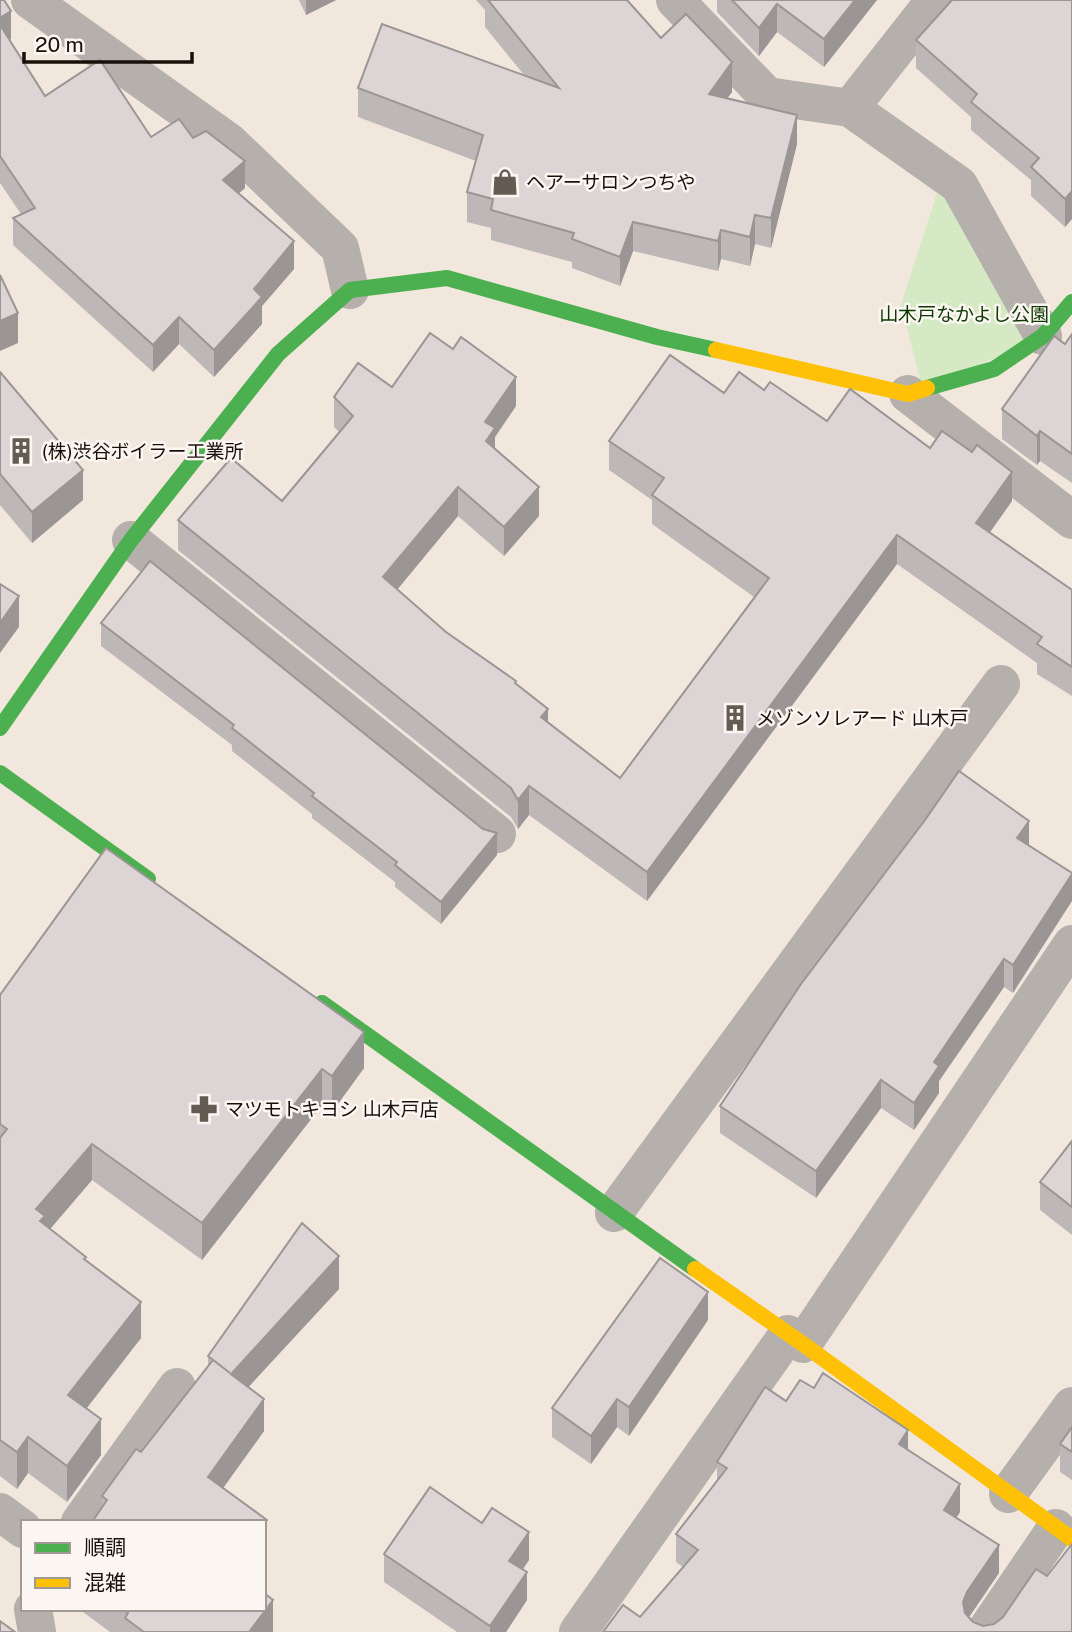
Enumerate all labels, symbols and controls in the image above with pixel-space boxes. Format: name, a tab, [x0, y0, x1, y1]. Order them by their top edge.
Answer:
scale bar	[24, 21, 192, 65]
text: 20 m	[35, 32, 84, 57]
shop icon: ヘアーサロンつちや	[490, 167, 520, 197]
place label: ヘアーサロンつちや	[526, 171, 695, 193]
park label: 山木戸なかよし公園	[879, 303, 1049, 325]
building icon: (株)渋谷ボイラー工業所	[6, 436, 36, 466]
place label: (株)渋谷ボイラー工業所	[42, 440, 244, 462]
building icon: メゾンソレアード 山木戸	[720, 703, 750, 733]
place label: メゾンソレアード 山木戸	[756, 707, 968, 729]
pharmacy icon: マツモトキヨシ 山木戸店	[189, 1094, 219, 1124]
place label: マツモトキヨシ 山木戸店	[225, 1098, 439, 1120]
legend	[21, 1520, 266, 1611]
text: 順調	[84, 1535, 126, 1560]
text: 混雑	[84, 1570, 126, 1595]

